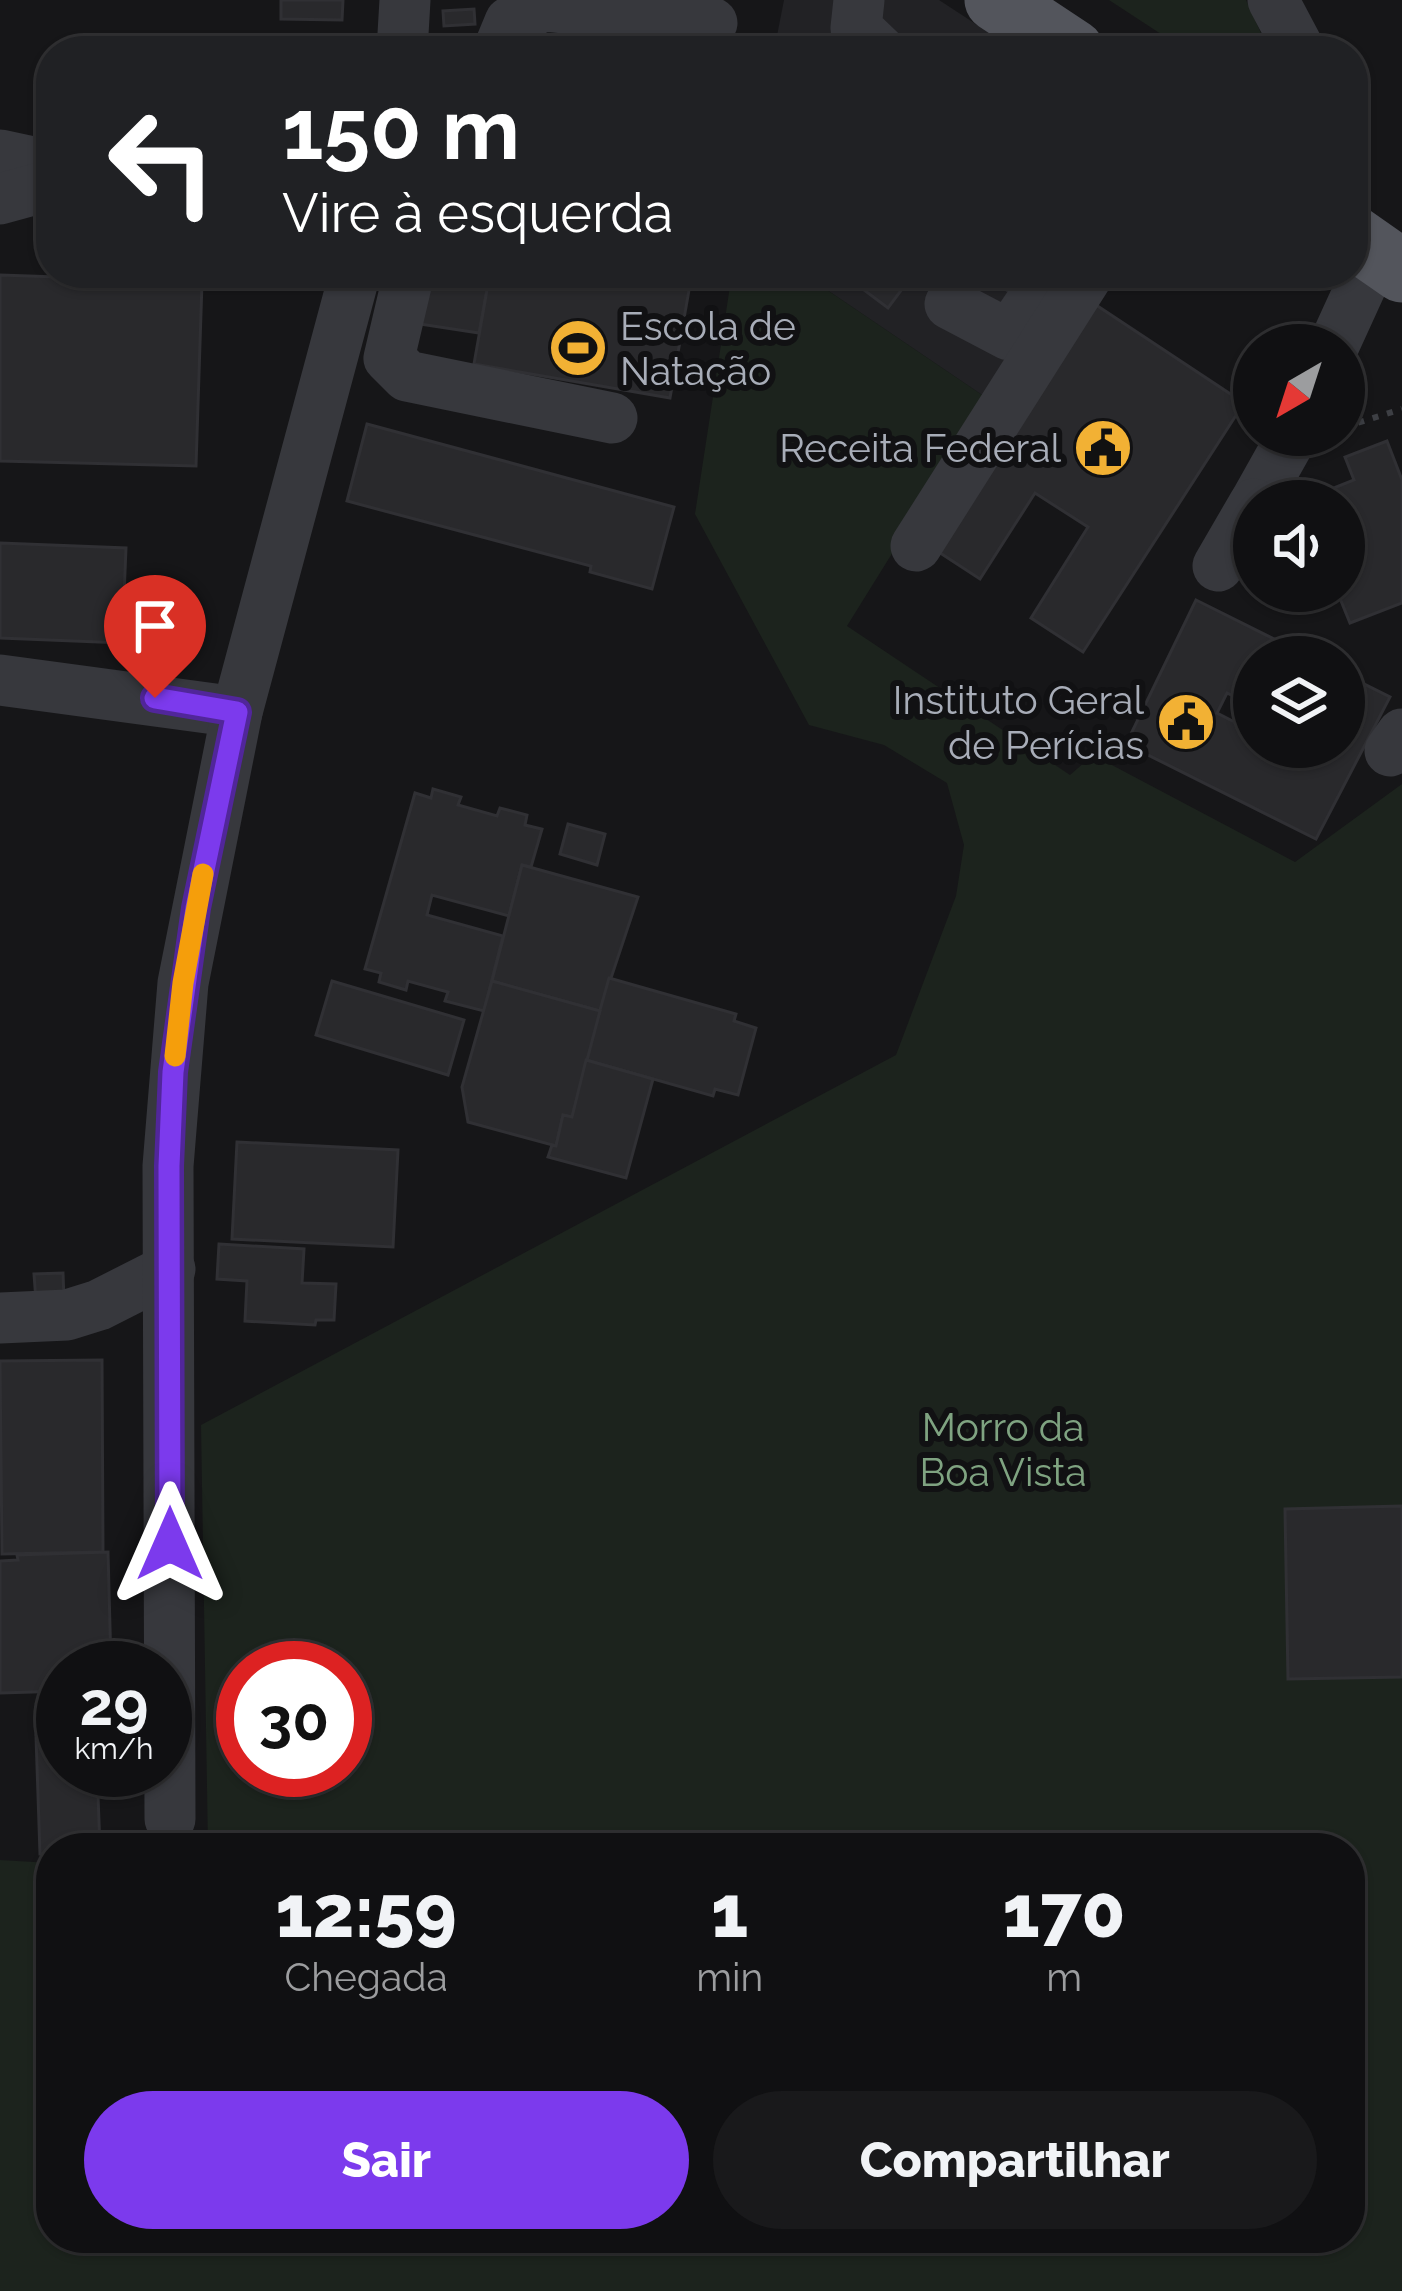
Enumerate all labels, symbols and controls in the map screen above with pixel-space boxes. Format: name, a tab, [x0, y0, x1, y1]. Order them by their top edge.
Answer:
text: 150 m	[282, 80, 520, 179]
icon: left	[84, 84, 240, 240]
text: Vire à esquerda	[282, 181, 673, 245]
place label: Escola de Natação	[620, 303, 796, 394]
sports icon: Escola de Natação	[547, 317, 609, 379]
north arrow	[1233, 324, 1365, 456]
map controls	[1233, 324, 1365, 768]
public building icon: Receita Federal	[1072, 417, 1134, 479]
place label: Receita Federal	[779, 425, 1061, 471]
button: sound	[1233, 480, 1365, 612]
pin	[104, 575, 206, 698]
icon: arrive	[122, 593, 188, 659]
button: layers	[1233, 636, 1365, 768]
place label: Instituto Geral de Perícias	[893, 677, 1144, 768]
public building icon: Instituto Geral de Perícias	[1155, 691, 1217, 753]
park label: Morro da Boa Vista	[919, 1404, 1087, 1495]
position arrow	[107, 1481, 233, 1607]
speed limit sign: 30	[216, 1641, 372, 1797]
text: 29	[79, 1669, 149, 1739]
text: km/h	[74, 1731, 154, 1766]
text: 12:59	[275, 1869, 457, 1954]
text: 1	[711, 1869, 748, 1954]
text: 170	[1003, 1869, 1126, 1954]
text: Chegada	[284, 1954, 448, 2000]
text: min	[696, 1954, 763, 2000]
text: m	[1046, 1954, 1082, 2000]
button: Sair	[84, 2091, 689, 2229]
button: Compartilhar	[713, 2091, 1317, 2229]

